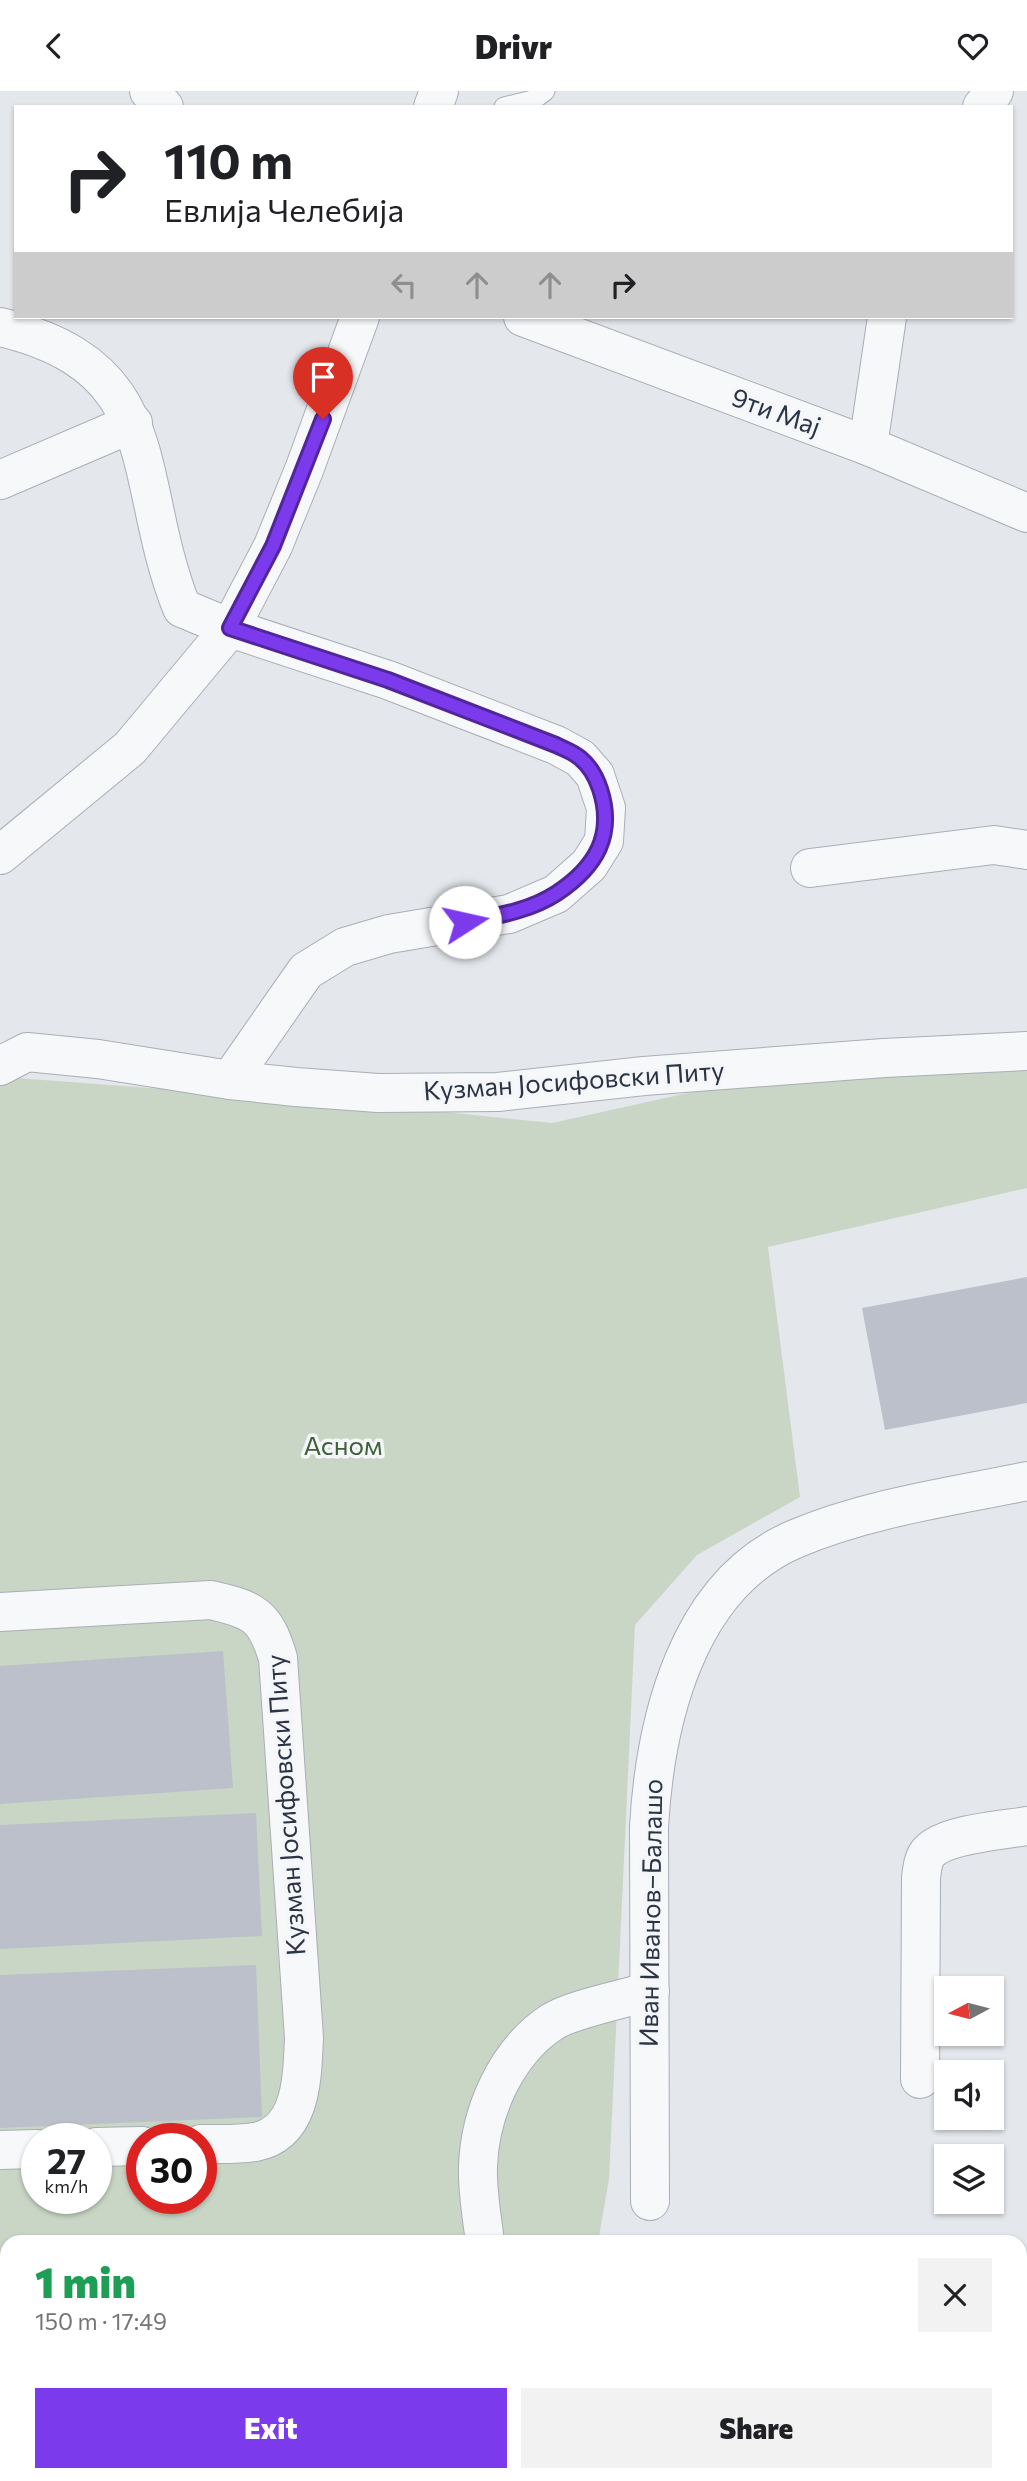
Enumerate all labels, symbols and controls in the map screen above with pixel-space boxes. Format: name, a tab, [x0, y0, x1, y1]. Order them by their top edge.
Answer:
text: Drivr	[475, 26, 552, 66]
icon: back	[35, 27, 73, 65]
icon: heart	[954, 27, 992, 65]
text: 110 m	[164, 129, 293, 189]
icon: right	[49, 133, 140, 224]
text: Евлија Челебија	[164, 189, 404, 229]
icon: left	[385, 266, 423, 304]
icon: ahead	[458, 266, 496, 304]
icon: ahead	[531, 266, 569, 304]
icon: right	[604, 266, 642, 304]
pin	[293, 347, 353, 419]
icon: arrive	[304, 358, 342, 396]
street label: 9ти Мај	[728, 380, 825, 441]
position arrow	[428, 885, 502, 959]
street label: Кузман Јосифовски Питу	[422, 1054, 725, 1105]
park label: Асном	[304, 1429, 383, 1460]
street label: Кузман Јосифовски Питу	[259, 1654, 310, 1957]
street label: Иван Иванов–Балашо	[632, 1779, 667, 2047]
north arrow	[934, 1976, 1004, 2046]
map controls	[934, 1976, 1004, 2214]
button: sound	[934, 2060, 1004, 2130]
speed limit sign: 30	[126, 2123, 217, 2214]
text: 27	[47, 2138, 86, 2181]
button: layers	[934, 2144, 1004, 2214]
text: km/h	[45, 2175, 88, 2197]
text: 1 min	[35, 2255, 136, 2307]
button: close	[918, 2258, 992, 2332]
text: 150 m · 17:49	[35, 2307, 167, 2335]
button: Exit	[35, 2388, 507, 2468]
button: Share	[521, 2388, 992, 2468]

